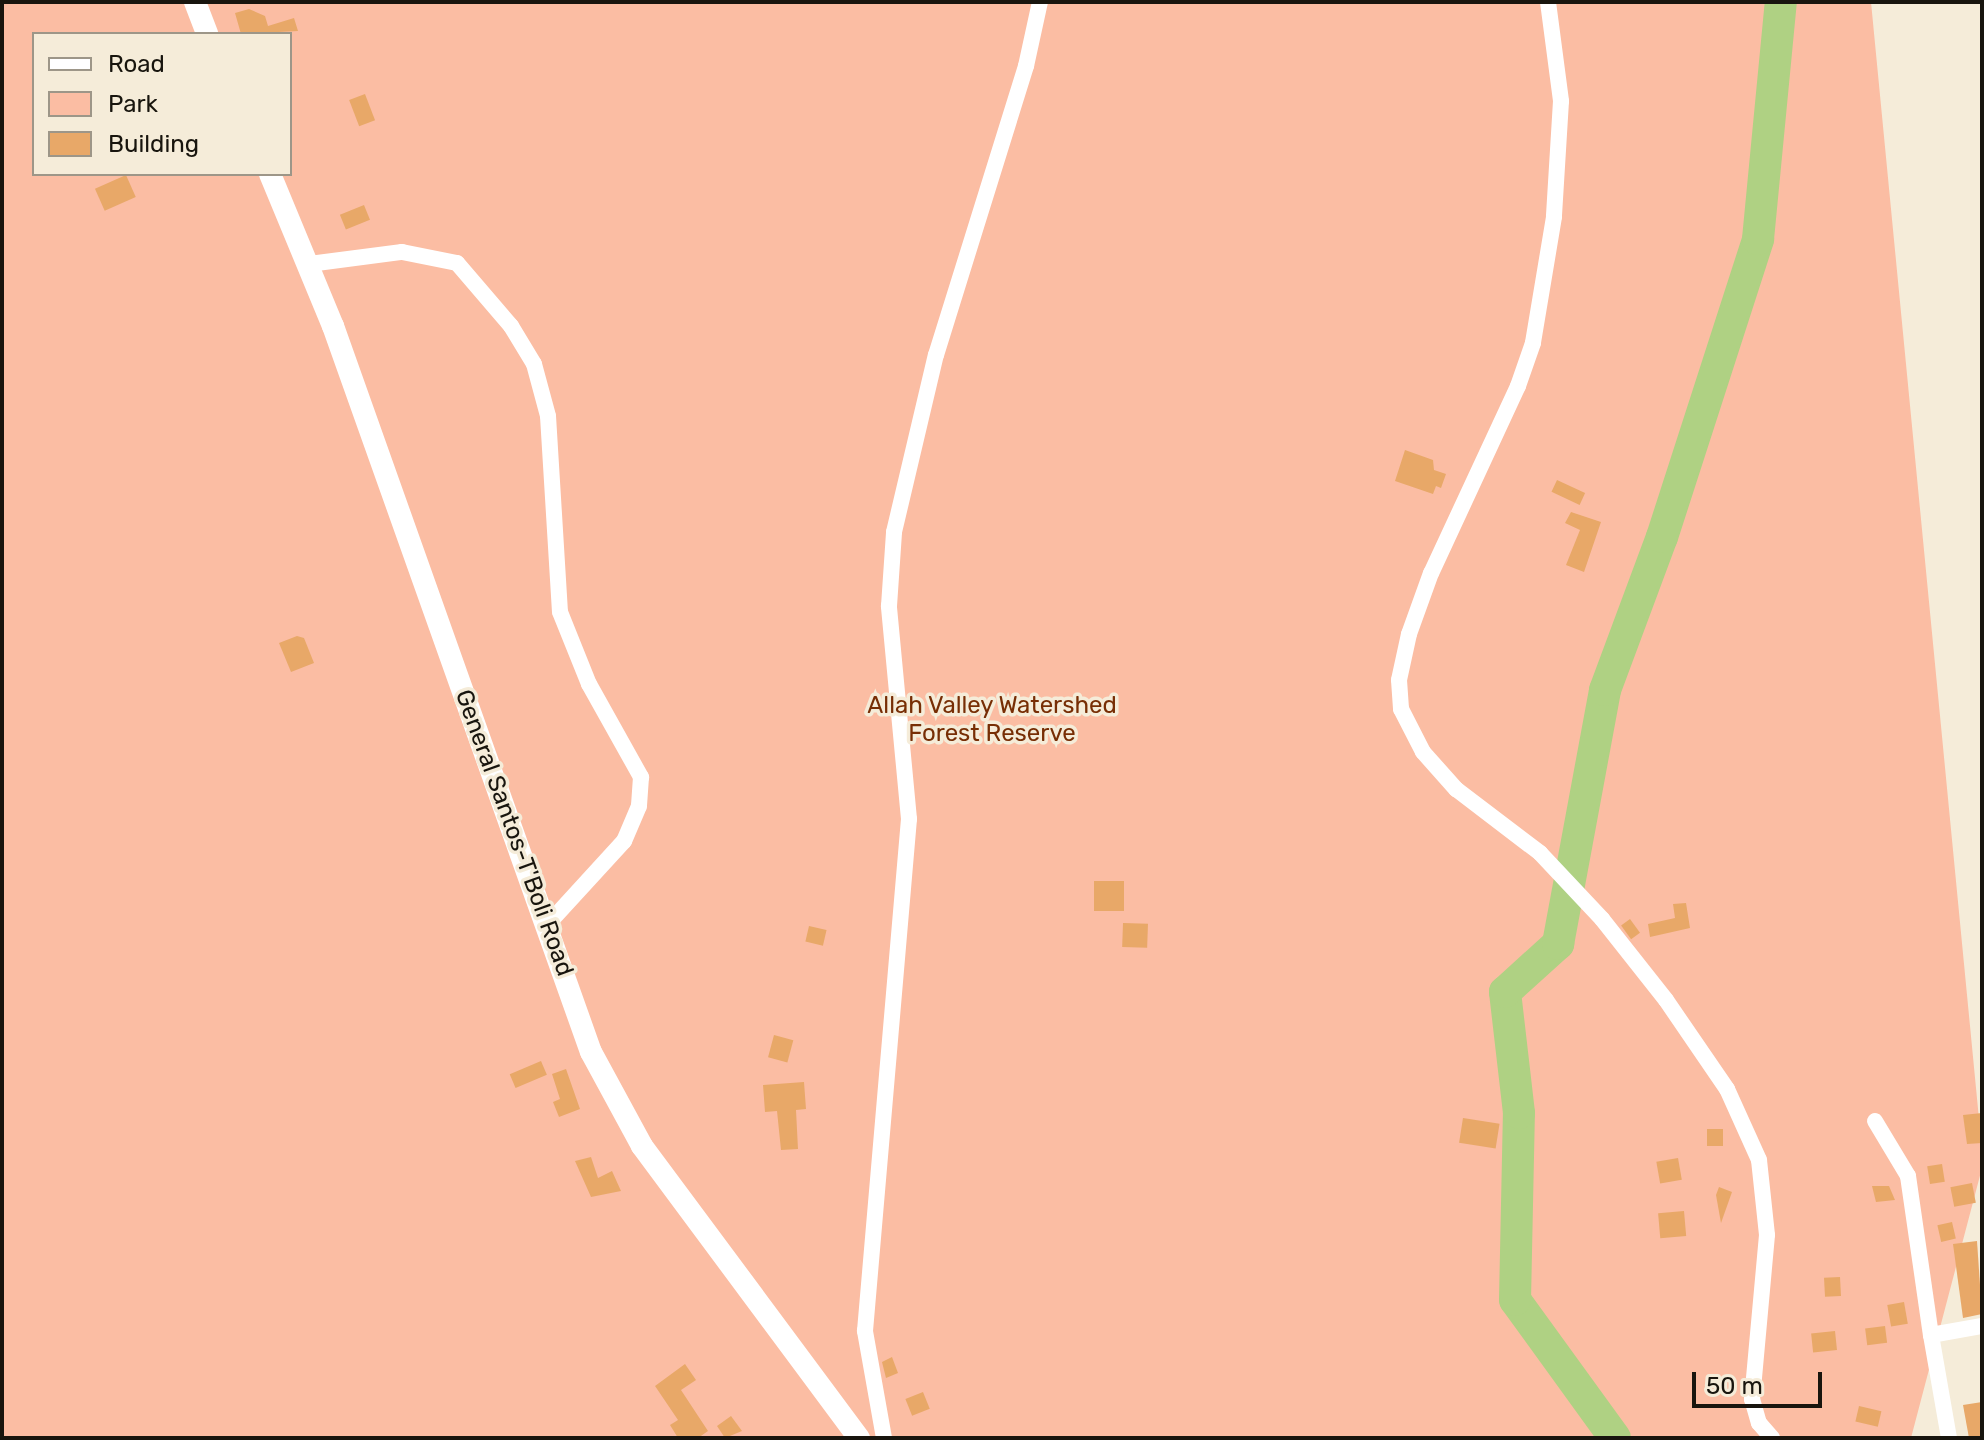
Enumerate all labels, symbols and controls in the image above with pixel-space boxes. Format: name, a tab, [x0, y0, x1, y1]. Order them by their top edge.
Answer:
legend	[32, 32, 292, 176]
text: Road	[108, 50, 165, 78]
text: Park	[108, 90, 158, 118]
text: Building	[108, 130, 199, 158]
street label: General Santos-T'Boli Road	[449, 686, 579, 980]
park label: Allah Valley Watershed Forest Reserve	[866, 692, 1118, 748]
scale bar	[1696, 1356, 1826, 1406]
text: 50 m	[1706, 1372, 1763, 1400]

